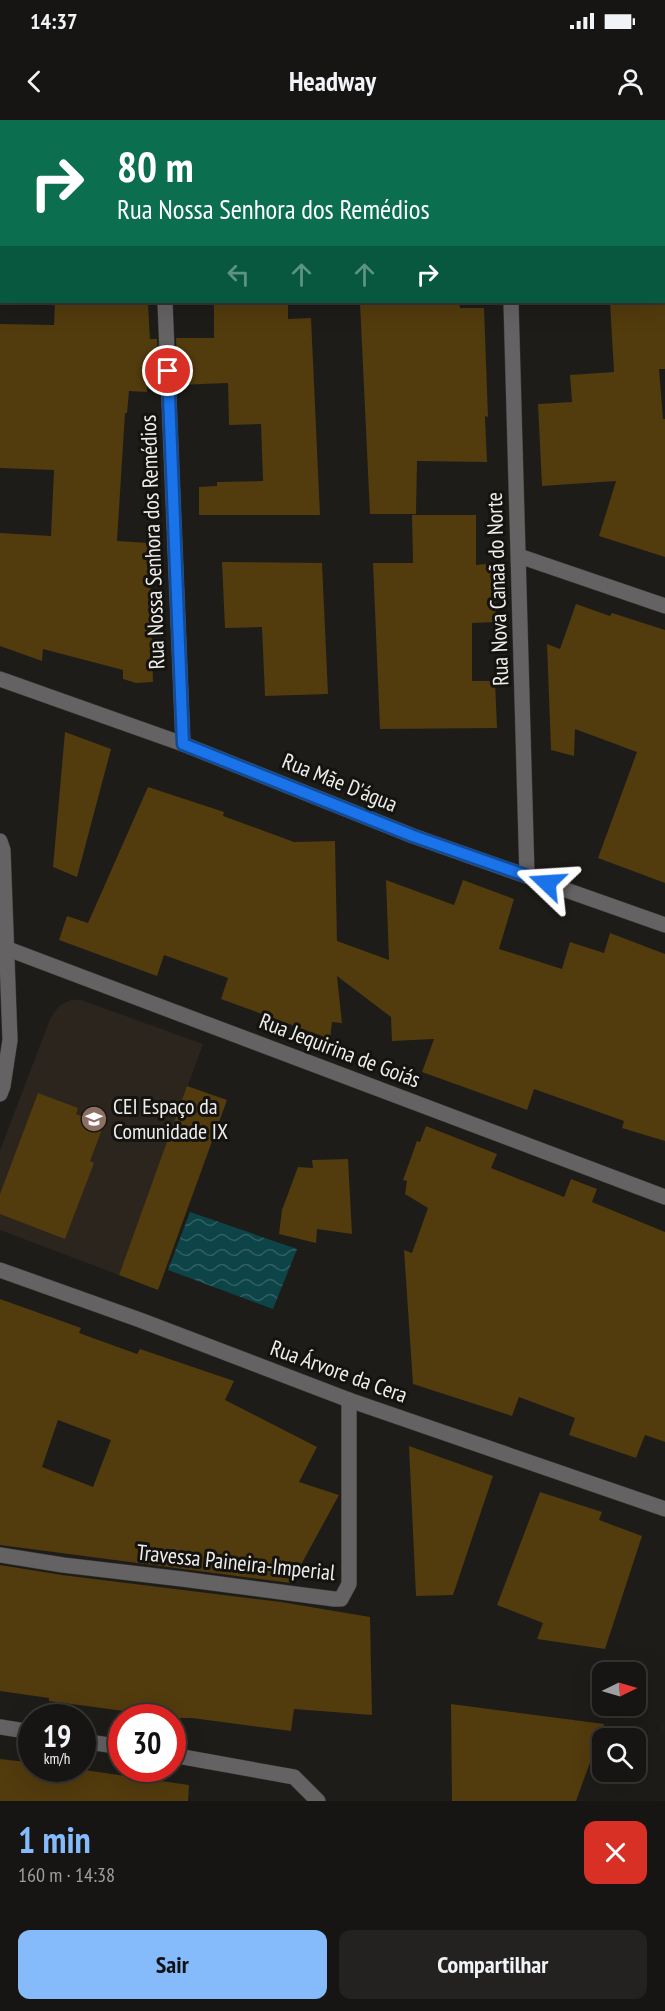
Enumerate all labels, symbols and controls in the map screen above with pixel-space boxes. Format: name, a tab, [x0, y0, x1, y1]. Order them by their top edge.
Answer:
text: 14:37	[30, 7, 78, 35]
text: Headway	[289, 64, 376, 98]
icon: back	[18, 65, 51, 98]
icon: person	[614, 65, 647, 98]
text: 80 m	[117, 139, 194, 194]
icon: right	[18, 144, 96, 222]
text: Rua Nossa Senhora dos Remédios	[117, 192, 430, 226]
icon: left	[222, 258, 255, 291]
icon: ahead	[285, 258, 318, 291]
icon: ahead	[348, 258, 381, 291]
icon: right	[411, 258, 444, 291]
pin	[142, 345, 193, 396]
icon: arrive	[151, 354, 184, 387]
street label: Rua Nossa Senhora dos Remédios	[134, 414, 170, 670]
street label: Rua Nova Canaã do Norte	[480, 492, 514, 686]
street label: Rua Mãe D'água	[278, 746, 402, 818]
position arrow	[515, 851, 579, 915]
street label: Rua Jequirina de Goiás	[256, 1006, 424, 1094]
place label: CEI Espaço da Comunidade IX	[113, 1092, 228, 1145]
school or university icon: CEI Espaço da Comunidade IX	[79, 1104, 109, 1134]
street label: Rua Árvore da Cera	[267, 1333, 411, 1409]
street label: Travessa Paineira-Imperial	[135, 1538, 337, 1586]
north arrow	[592, 1662, 646, 1716]
map controls	[592, 1662, 646, 1782]
speed limit sign: 30	[108, 1704, 186, 1782]
text: 19	[43, 1716, 71, 1755]
button: search	[592, 1728, 646, 1782]
text: km/h	[44, 1749, 70, 1768]
text: 1 min	[18, 1816, 91, 1863]
button: close	[584, 1821, 647, 1884]
text: 160 m · 14:38	[18, 1862, 115, 1888]
button: Sair	[18, 1930, 327, 1999]
button: Compartilhar	[339, 1930, 647, 1999]

